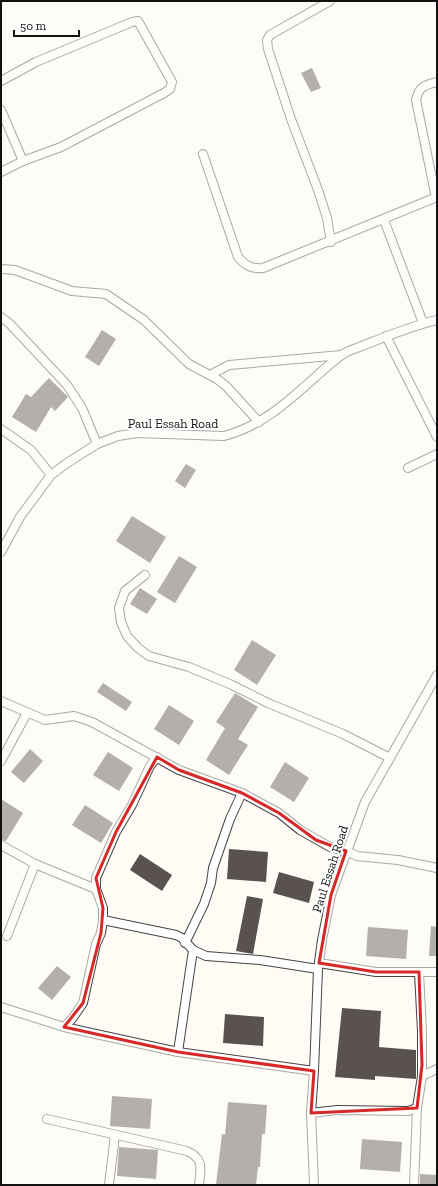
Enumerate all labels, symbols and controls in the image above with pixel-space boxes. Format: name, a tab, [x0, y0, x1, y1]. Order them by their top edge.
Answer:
scale bar	[14, 12, 79, 38]
text: 50 m	[20, 19, 47, 33]
street label: Paul Essah Road	[128, 416, 218, 431]
street label: Paul Essah Road	[309, 824, 351, 914]

